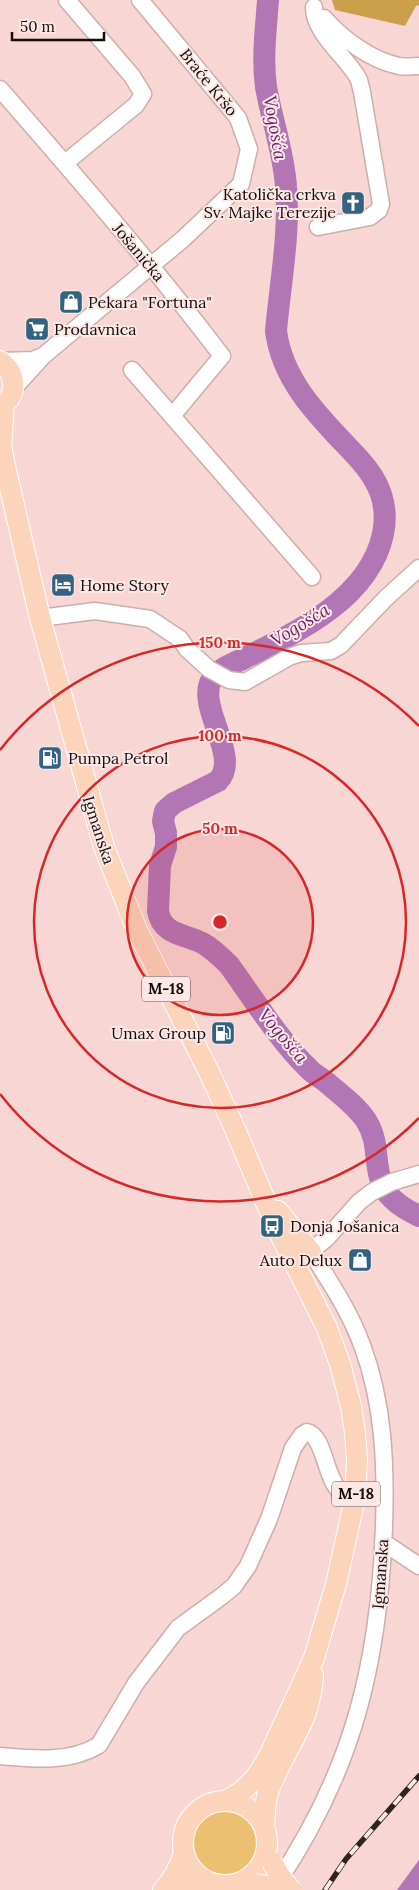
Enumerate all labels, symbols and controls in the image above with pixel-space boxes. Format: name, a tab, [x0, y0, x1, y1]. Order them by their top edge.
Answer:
scale bar	[12, 10, 105, 42]
text: 50 m	[20, 17, 55, 36]
street label: Braće Kršo	[176, 44, 242, 120]
water label: Vogošća	[259, 94, 292, 162]
place label: Katolička crkva Sv. Majke Terezije	[204, 184, 336, 222]
church icon: Katolička crkva Sv. Majke Terezije	[340, 190, 366, 216]
street label: Jošanička	[108, 218, 169, 285]
shop icon: Pekara "Fortuna"	[58, 289, 84, 315]
place label: Pekara "Fortuna"	[88, 292, 212, 312]
supermarket icon: Prodavnica	[24, 316, 50, 342]
place label: Prodavnica	[54, 319, 137, 339]
hotel icon: Home Story	[50, 572, 76, 598]
place label: Home Story	[80, 575, 169, 595]
water label: Vogošća	[266, 598, 334, 651]
text: 150 m	[199, 633, 241, 652]
text: 100 m	[199, 726, 242, 745]
fuel station icon: Pumpa Petrol	[37, 745, 63, 771]
place label: Pumpa Petrol	[68, 748, 168, 768]
street label: Igmanska	[79, 793, 119, 867]
text: 50 m	[202, 819, 238, 838]
centre of rings	[211, 913, 229, 931]
road number: M-18	[142, 976, 190, 1002]
water label: Vogošća	[254, 1003, 313, 1068]
fuel station icon: Umax Group	[210, 1020, 236, 1046]
place label: Umax Group	[111, 1023, 206, 1043]
bus stop icon: Donja Jošanica	[259, 1213, 285, 1239]
place label: Donja Jošanica	[290, 1216, 399, 1236]
shop icon: Auto Delux	[347, 1247, 373, 1273]
place label: Auto Delux	[259, 1250, 343, 1270]
road number: M-18	[332, 1482, 380, 1506]
street label: Igmanska	[368, 1538, 392, 1610]

